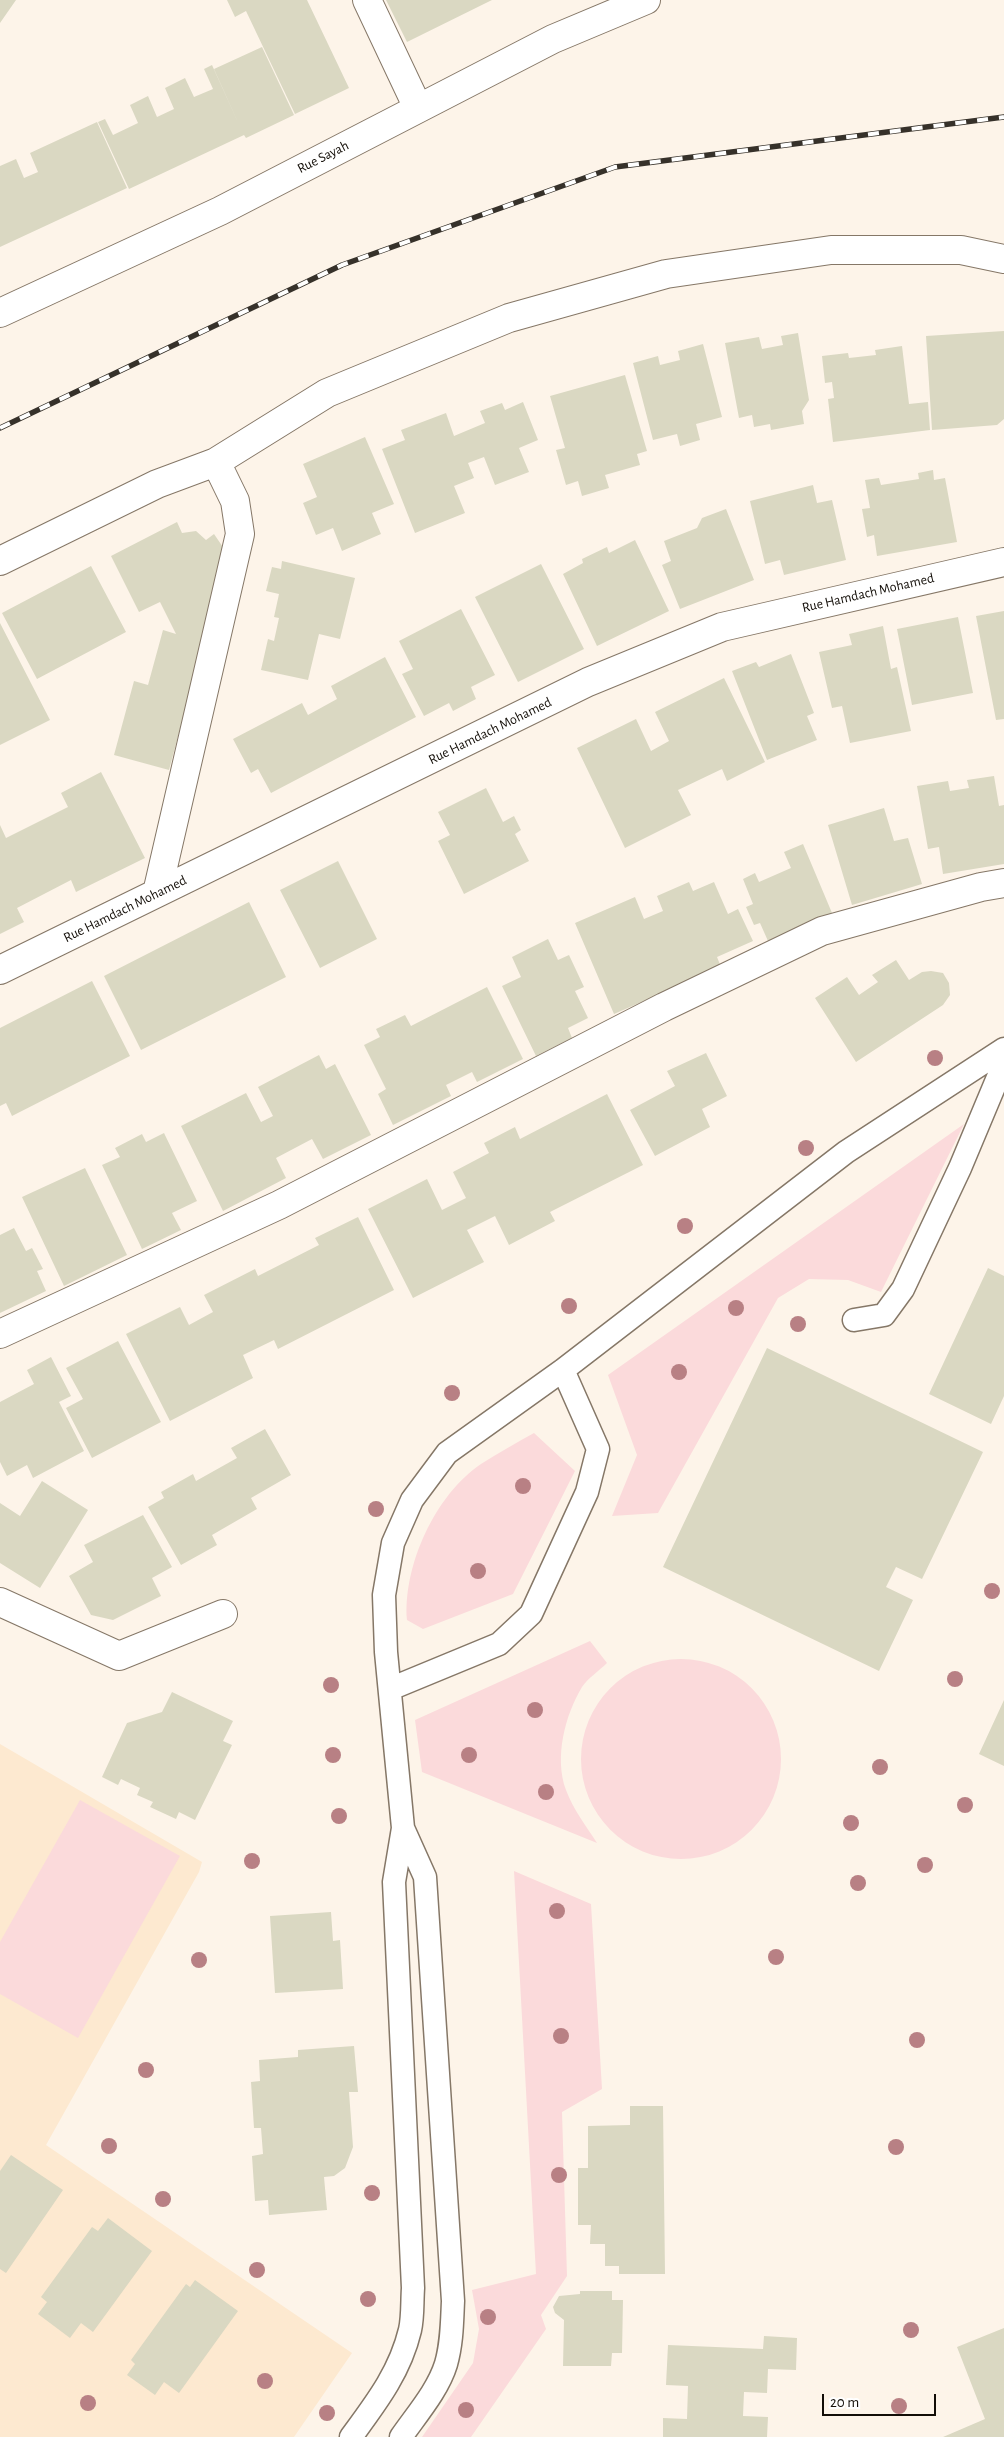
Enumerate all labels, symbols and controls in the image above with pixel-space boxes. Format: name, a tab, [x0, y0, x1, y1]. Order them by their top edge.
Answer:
street label: Rue Sayah	[294, 137, 352, 177]
street label: Rue Hamdach Mohamed	[800, 570, 936, 616]
street label: Rue Hamdach Mohamed	[426, 694, 554, 768]
street label: Rue Hamdach Mohamed	[61, 872, 189, 946]
scale bar	[824, 2384, 938, 2416]
text: 20 m	[830, 2395, 859, 2410]

